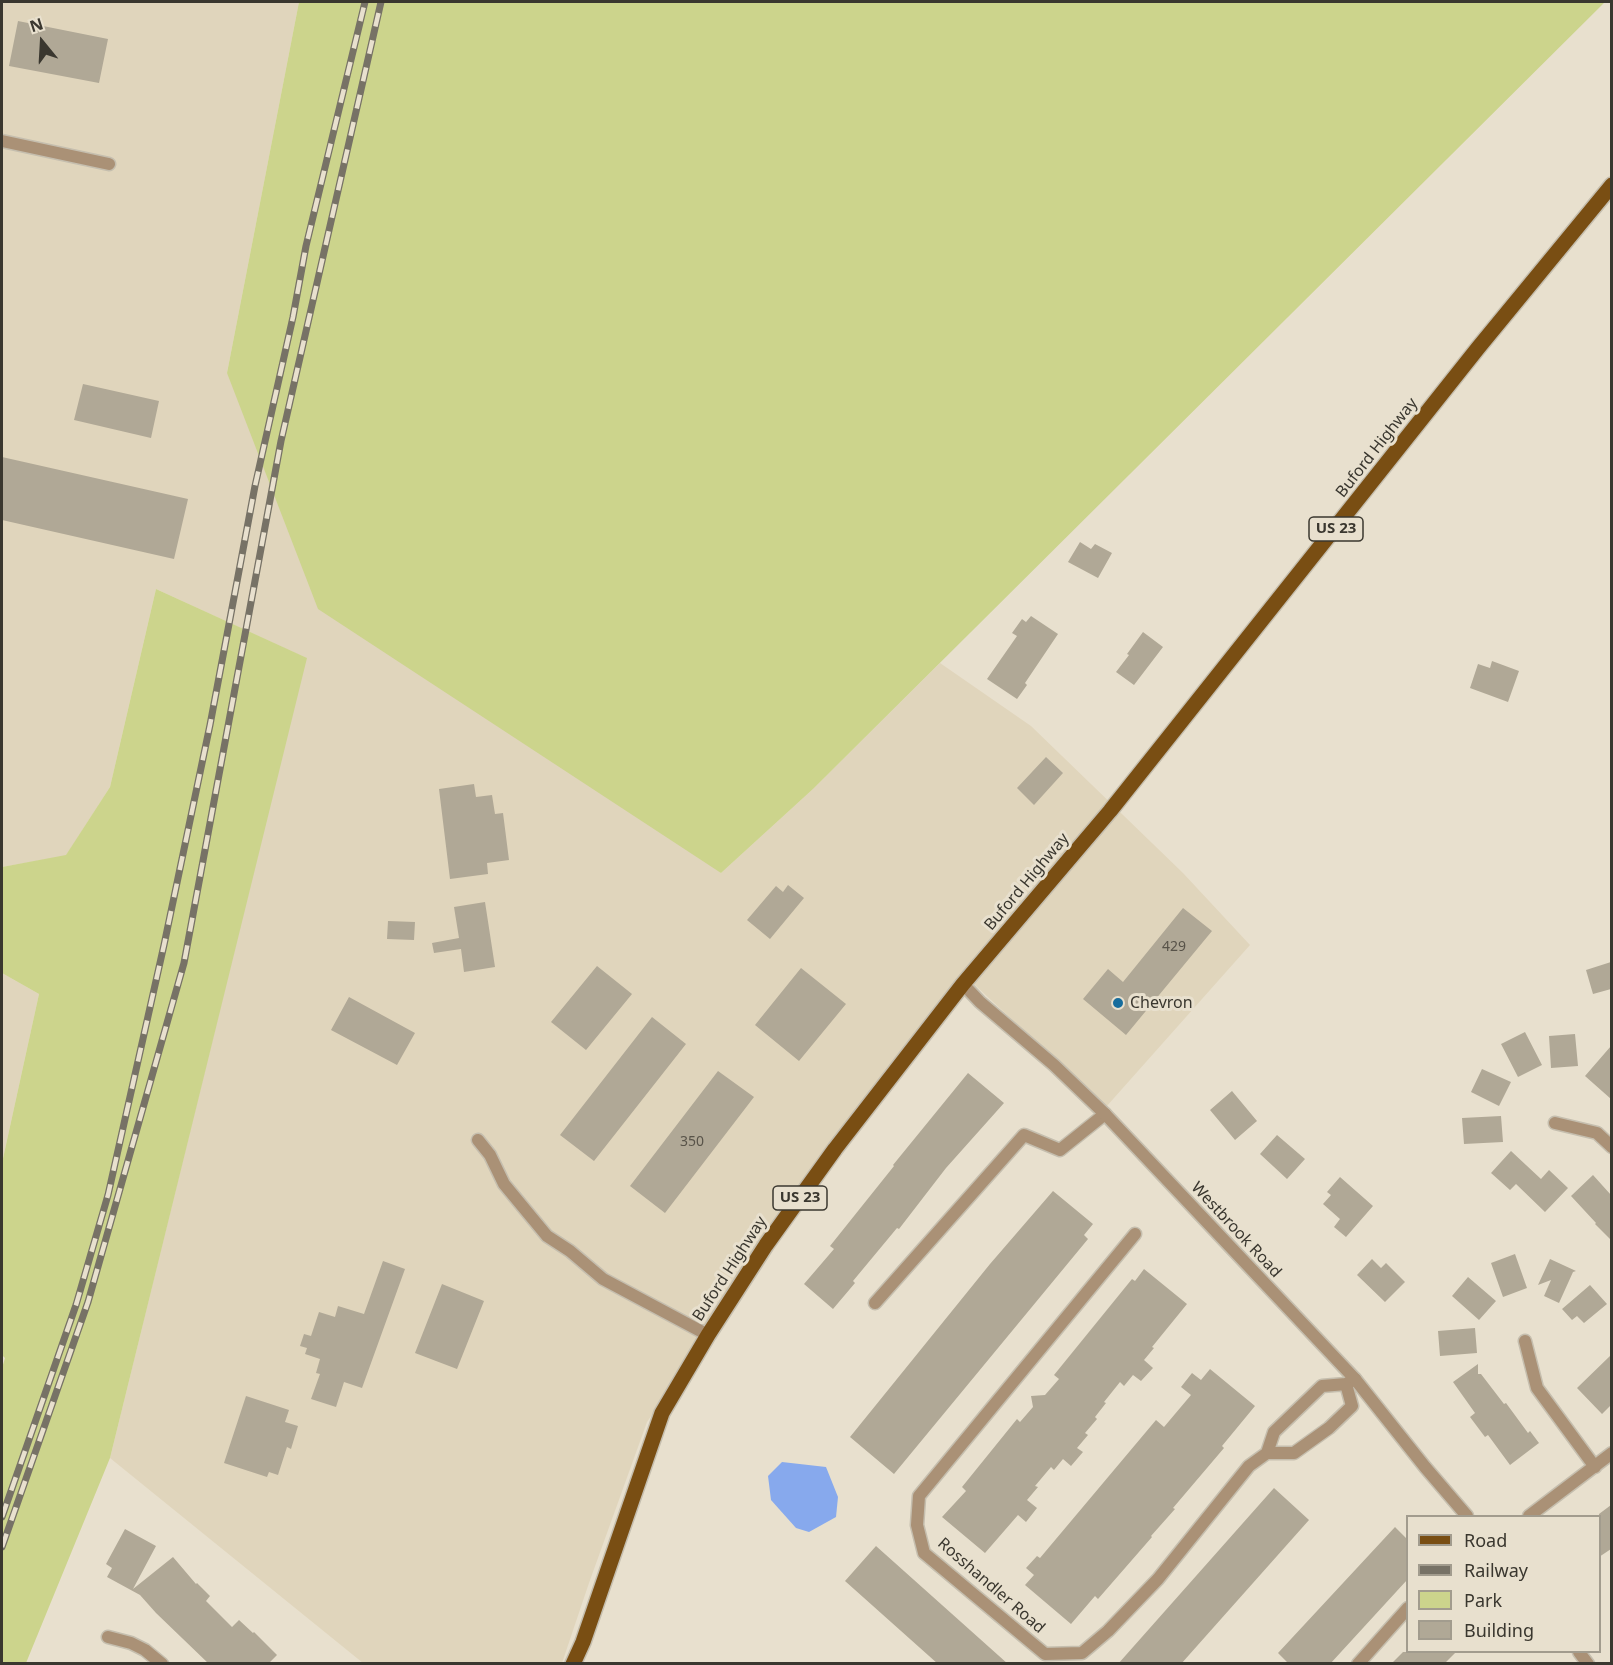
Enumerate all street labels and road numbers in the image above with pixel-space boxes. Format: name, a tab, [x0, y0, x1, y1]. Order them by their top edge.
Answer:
street label: Buford Highway	[1332, 394, 1422, 502]
road number: US 23	[1309, 517, 1363, 541]
street label: Buford Highway	[981, 829, 1073, 935]
street label: Westbrook Road	[1187, 1178, 1285, 1282]
road number: US 23	[773, 1186, 827, 1210]
street label: Buford Highway	[689, 1213, 771, 1325]
street label: Rosshandler Road	[933, 1534, 1049, 1638]

